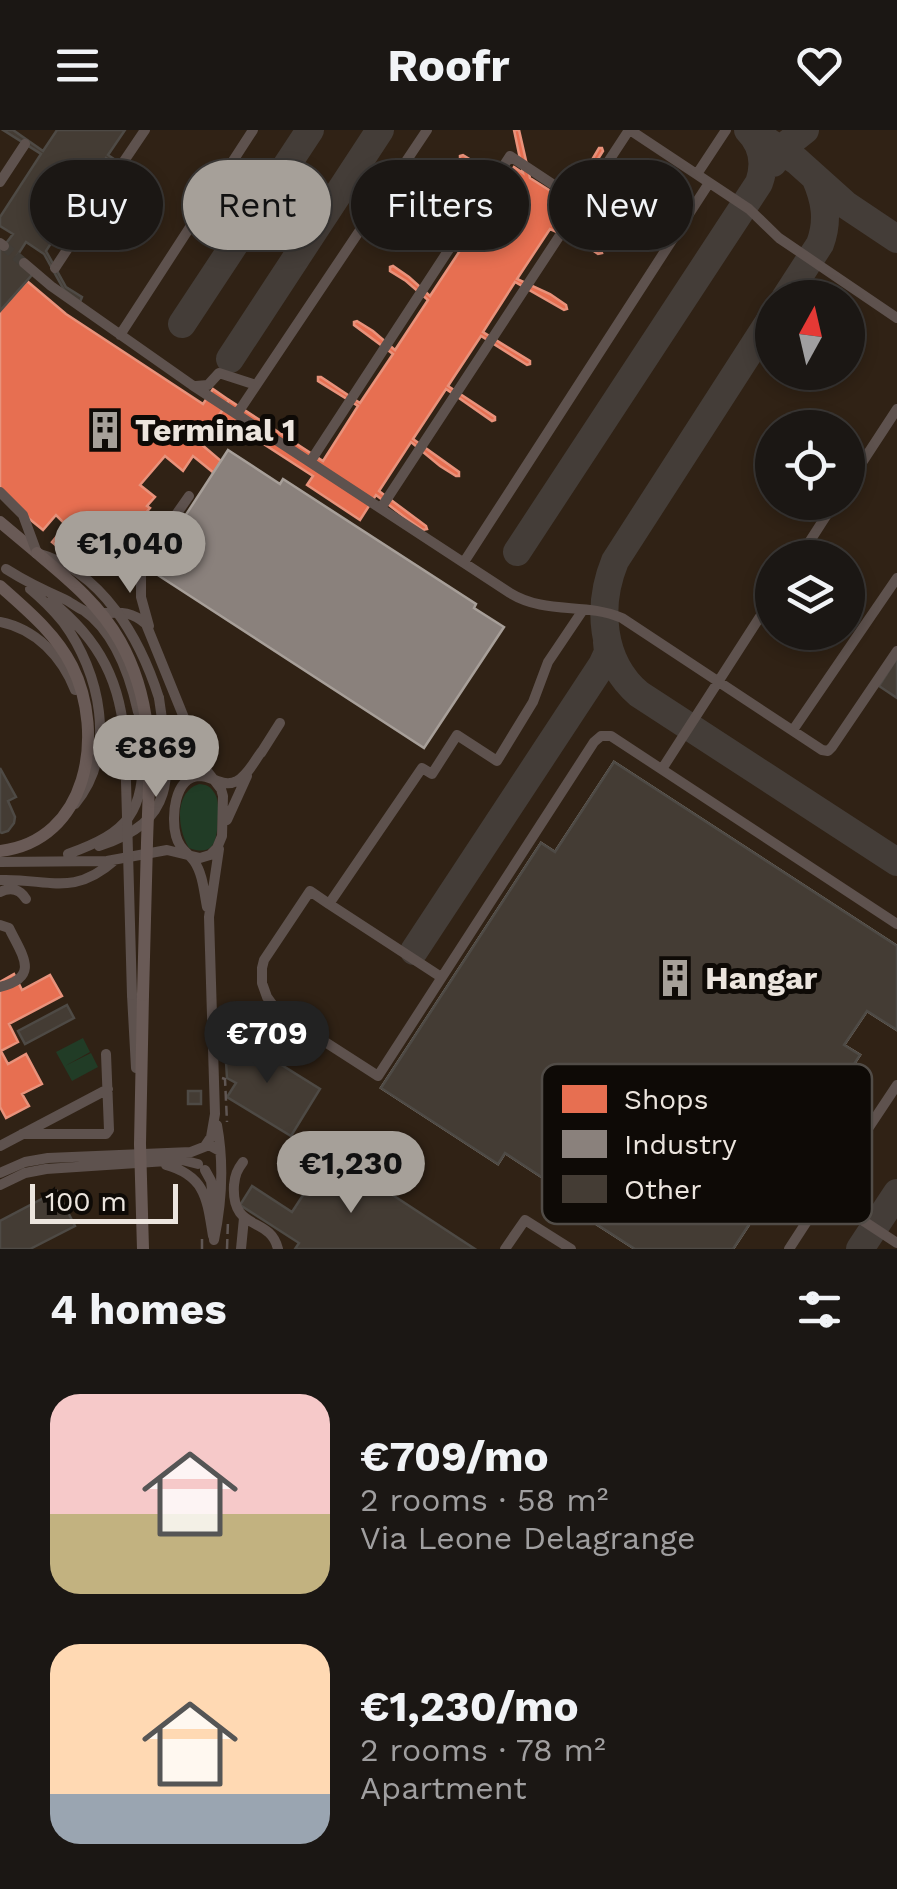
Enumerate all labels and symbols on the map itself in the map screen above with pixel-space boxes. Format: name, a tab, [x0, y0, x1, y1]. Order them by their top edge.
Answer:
north arrow	[755, 280, 865, 390]
building icon: Terminal 1	[84, 409, 126, 451]
place label: Terminal 1	[135, 411, 296, 449]
pin: €1,040	[49, 511, 211, 596]
pin: €869	[97, 715, 215, 800]
building icon: Hangar	[654, 957, 696, 999]
place label: Hangar	[705, 959, 817, 997]
pin: €709	[208, 1001, 326, 1086]
legend	[542, 1064, 872, 1224]
text: Shops	[624, 1083, 708, 1116]
text: Industry	[624, 1128, 737, 1161]
pin: €1,230	[270, 1131, 432, 1216]
text: Other	[624, 1173, 702, 1206]
scale bar	[30, 1179, 178, 1224]

